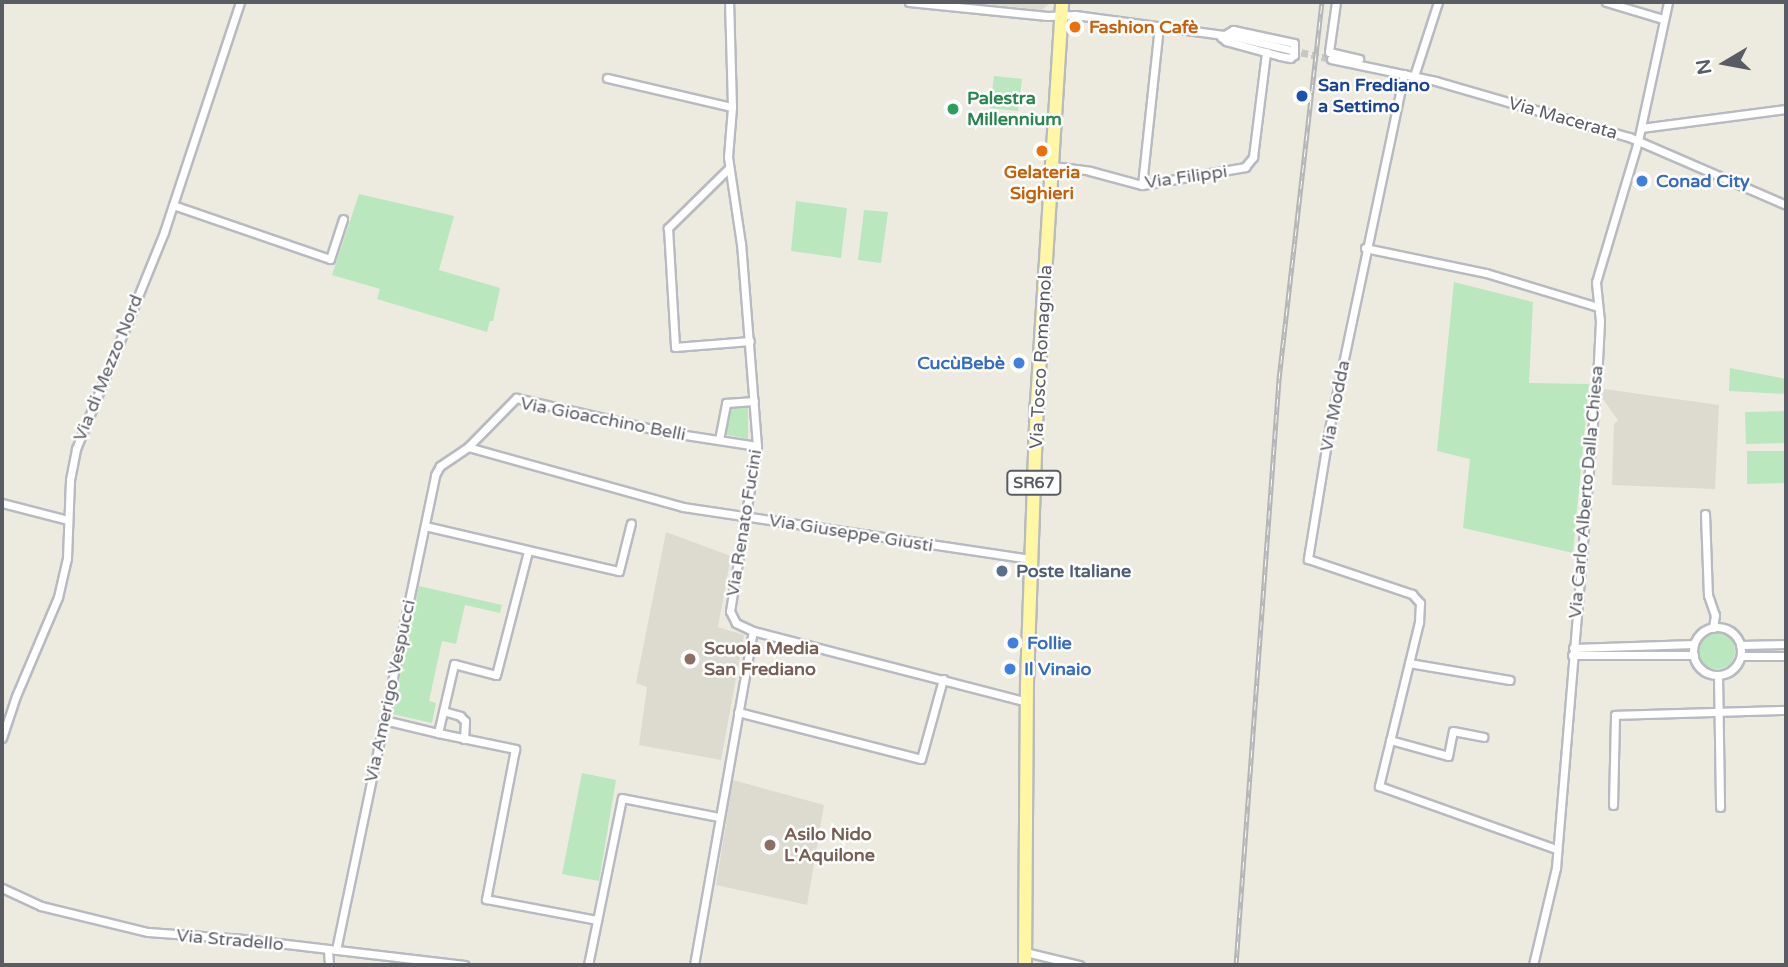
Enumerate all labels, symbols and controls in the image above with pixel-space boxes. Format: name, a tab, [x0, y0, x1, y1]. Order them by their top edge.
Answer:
place label: Fashion Cafè	[1089, 16, 1198, 38]
marker: Fashion Cafè	[1067, 19, 1083, 35]
north arrow	[1690, 28, 1760, 98]
text: N	[1692, 57, 1716, 76]
place label: San Frediano a Settimo	[1318, 75, 1430, 118]
marker: San Frediano a Settimo	[1292, 86, 1312, 106]
place label: Palestra Millennium	[967, 88, 1062, 130]
street label: Via Macerata	[1506, 92, 1620, 144]
marker: Palestra Millennium	[945, 101, 961, 117]
marker: Gelateria Sighieri	[1034, 143, 1050, 159]
street label: Via Filippi	[1143, 161, 1229, 193]
place label: Gelateria Sighieri	[1004, 162, 1080, 204]
place label: Conad City	[1656, 170, 1750, 192]
marker: Conad City	[1634, 173, 1650, 189]
street label: Via Tosco Romagnola	[1025, 264, 1057, 450]
street label: Via di Mezzo Nord	[69, 292, 147, 444]
place label: CucùBebè	[917, 352, 1005, 374]
marker: CucùBebè	[1011, 355, 1027, 371]
street label: Via Modda	[1316, 359, 1354, 453]
street label: Via Carlo Alberto Dalla Chiesa	[1564, 365, 1608, 619]
street label: Via Gioacchino Belli	[519, 392, 687, 446]
street label: Via Renato Fucini	[722, 448, 766, 598]
road number: SR67	[1006, 470, 1062, 496]
street label: Via Giuseppe Giusti	[767, 509, 935, 557]
place label: Poste Italiane	[1016, 560, 1131, 582]
marker: Poste Italiane	[994, 563, 1010, 579]
street label: Via Amerigo Vespucci	[360, 598, 420, 784]
place label: Follie	[1027, 632, 1072, 654]
marker: Follie	[1005, 635, 1021, 651]
place label: Scuola Media San Frediano	[704, 638, 819, 680]
marker: Scuola Media San Frediano	[682, 651, 698, 667]
place label: Il Vinaio	[1024, 658, 1091, 680]
marker: Il Vinaio	[1002, 661, 1018, 677]
place label: Asilo Nido L'Aquilone	[784, 824, 875, 866]
marker: Asilo Nido L'Aquilone	[762, 837, 778, 853]
street label: Via Stradello	[175, 925, 285, 955]

